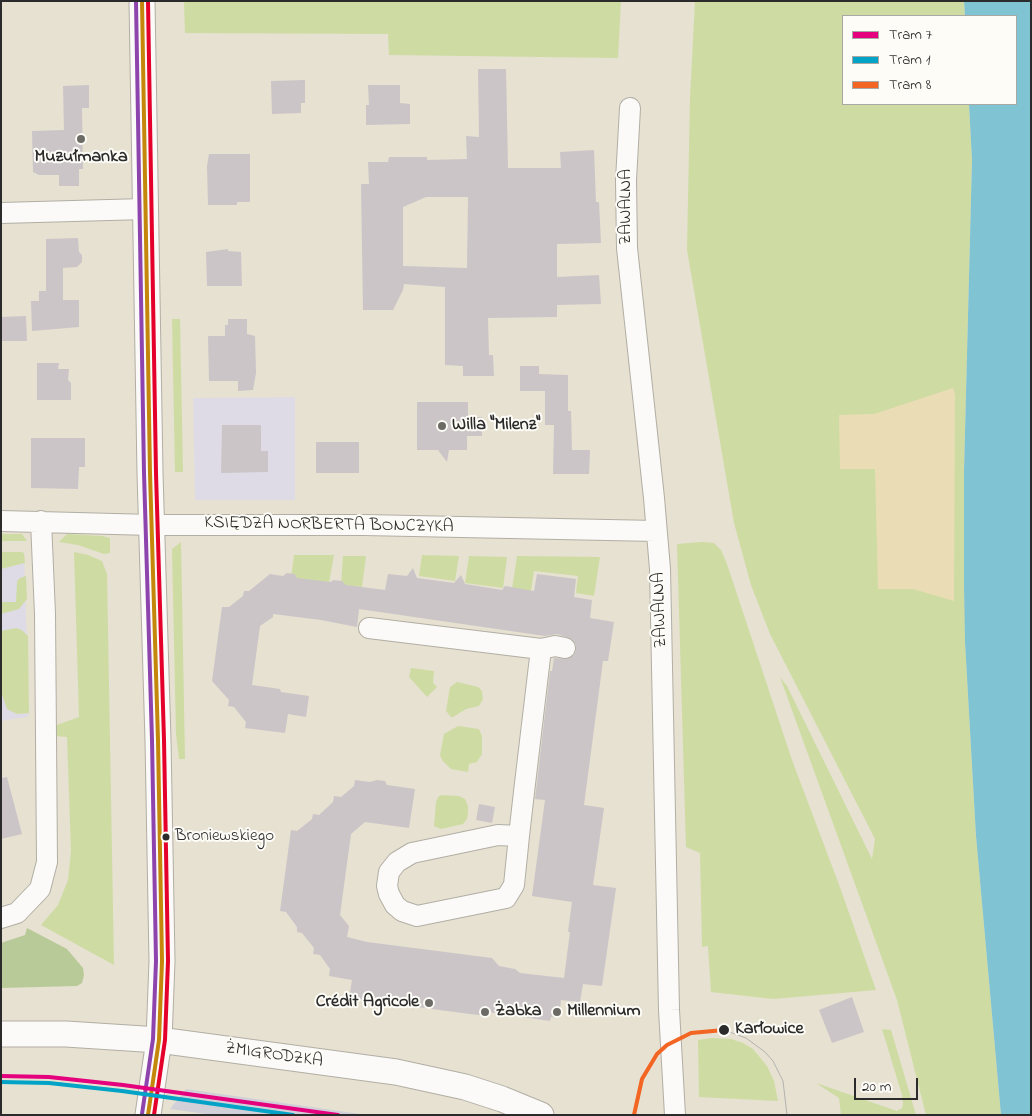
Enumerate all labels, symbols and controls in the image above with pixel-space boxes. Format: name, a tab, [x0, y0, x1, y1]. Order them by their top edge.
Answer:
legend	[842, 15, 1017, 105]
text: Tram 7	[889, 24, 932, 46]
text: Tram 1	[889, 49, 931, 71]
text: Tram 8	[889, 74, 931, 96]
marker: Muzułmanka	[75, 133, 87, 145]
place label: Muzułmanka	[34, 147, 128, 169]
street label: ZAWALNA	[616, 169, 638, 245]
place label: Willa "Milenz"	[452, 415, 540, 437]
marker: Willa "Milenz"	[436, 420, 448, 432]
street label: KSIĘDZA NORBERTA BONCZYKA	[204, 513, 454, 539]
street label: ZAWALNA	[649, 572, 673, 648]
place label: Broniewskiego	[175, 827, 274, 847]
marker: Broniewskiego	[161, 832, 171, 842]
place label: Crédit Agricole	[316, 992, 419, 1014]
marker: Crédit Agricole	[423, 997, 435, 1009]
place label: Żabka	[495, 1001, 542, 1023]
place label: Millennium	[567, 1001, 640, 1023]
marker: Żabka	[479, 1006, 491, 1018]
marker: Millennium	[551, 1006, 563, 1018]
place label: Karłowice	[735, 1019, 804, 1041]
marker: Karłowice	[717, 1023, 731, 1037]
street label: ŻMIGRODZKA	[224, 1038, 324, 1074]
scale bar	[857, 1068, 921, 1100]
text: 20 m	[862, 1076, 891, 1098]

